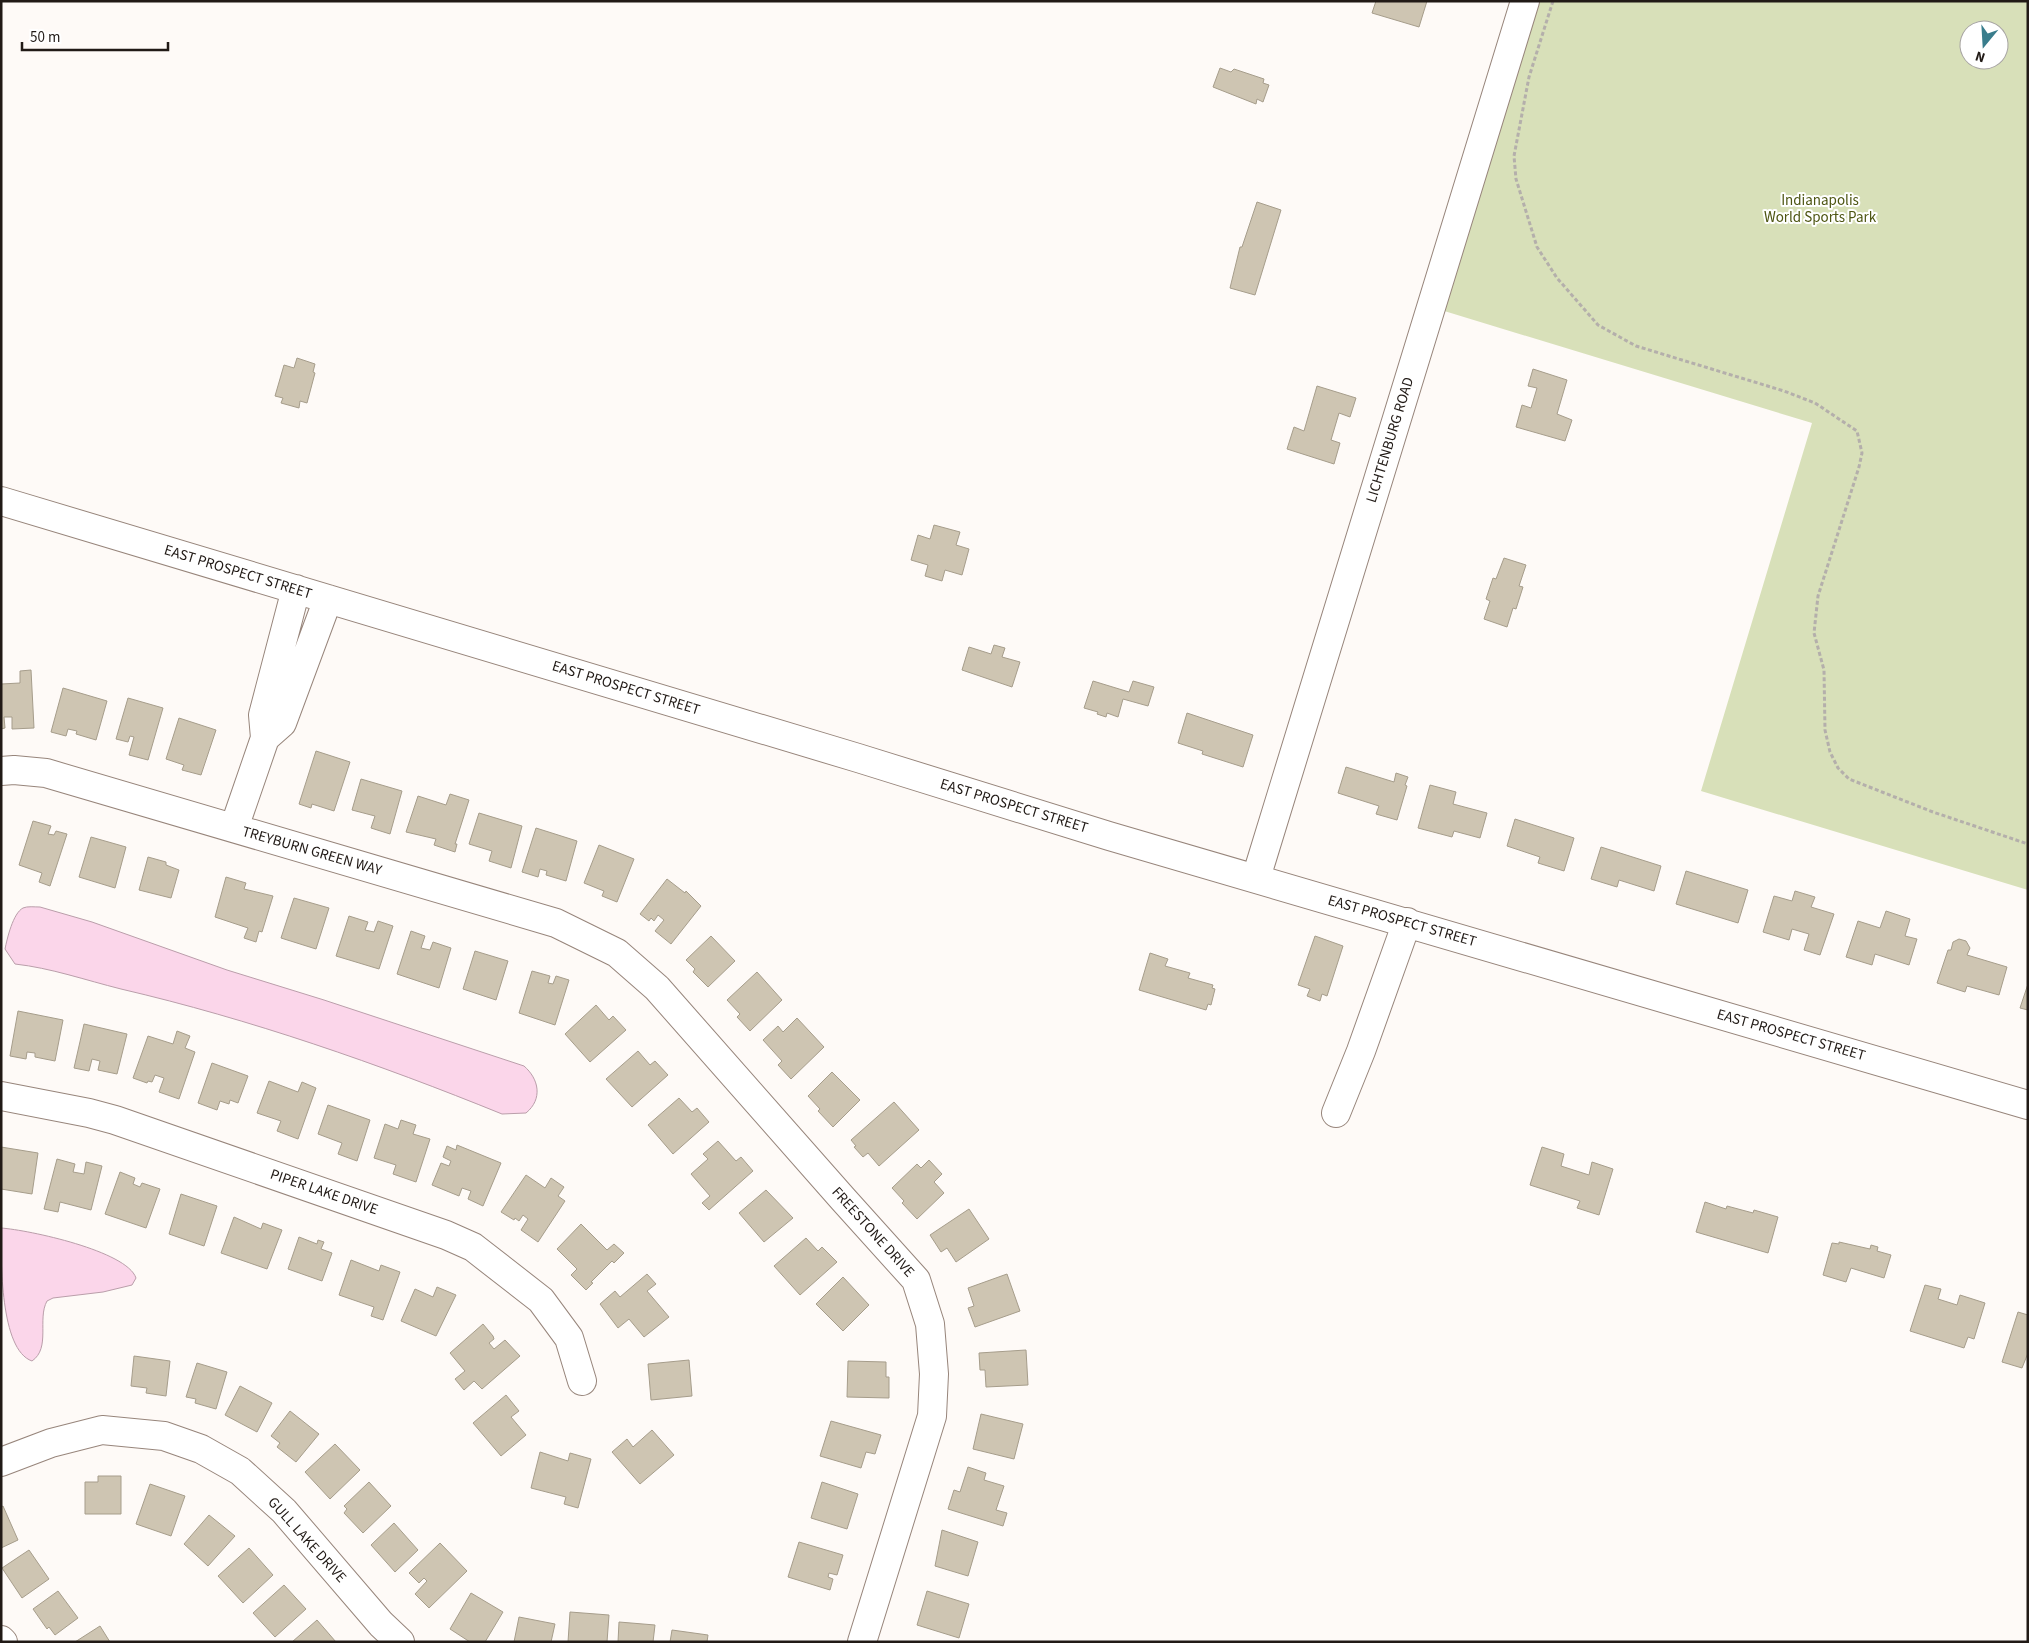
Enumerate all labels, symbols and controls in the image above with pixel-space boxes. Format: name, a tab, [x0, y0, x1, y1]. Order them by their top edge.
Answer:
scale bar	[22, 20, 169, 52]
north arrow	[1959, 20, 2009, 70]
text: 50 m	[30, 27, 60, 48]
text: N	[1973, 45, 1988, 67]
park label: Indianapolis World Sports Park	[1764, 190, 1877, 228]
street label: LICHTENBURG ROAD	[1361, 375, 1419, 505]
street label: EAST PROSPECT STREET	[161, 539, 315, 605]
street label: EAST PROSPECT STREET	[549, 655, 703, 721]
street label: EAST PROSPECT STREET	[937, 773, 1091, 839]
street label: TREYBURN GREEN WAY	[240, 821, 385, 881]
street label: EAST PROSPECT STREET	[1325, 890, 1479, 952]
street label: EAST PROSPECT STREET	[1714, 1004, 1868, 1066]
street label: PIPER LAKE DRIVE	[267, 1164, 381, 1220]
street label: FREESTONE DRIVE	[827, 1182, 919, 1282]
street label: GULL LAKE DRIVE	[263, 1493, 351, 1588]

